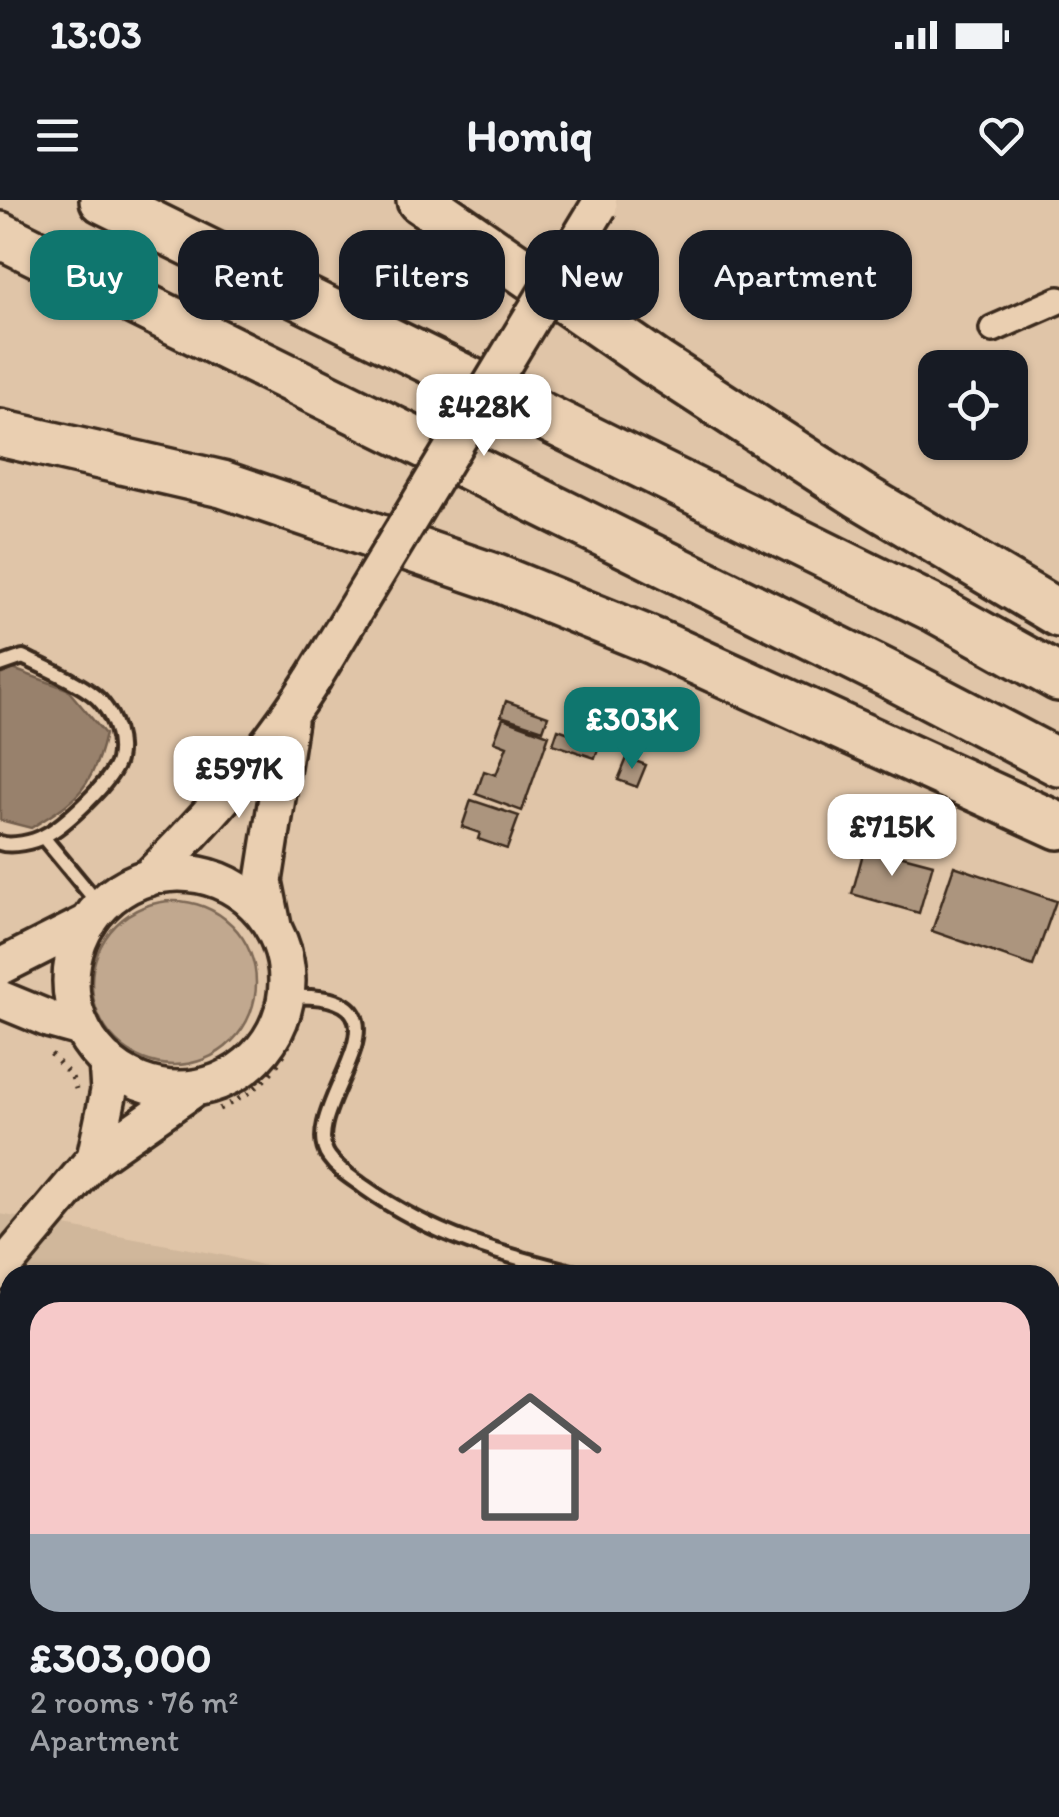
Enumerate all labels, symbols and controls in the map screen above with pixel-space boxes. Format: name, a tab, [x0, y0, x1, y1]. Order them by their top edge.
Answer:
text: 13:03	[50, 12, 142, 58]
icon: menu	[30, 108, 85, 163]
text: Homiq	[466, 108, 593, 162]
icon: heart	[974, 108, 1029, 163]
chip: Buy	[30, 230, 158, 320]
chip: Rent	[178, 230, 319, 320]
chip: Filters	[339, 230, 505, 320]
chip: New	[525, 230, 659, 320]
chip: Apartment	[679, 230, 912, 320]
map controls	[918, 350, 1028, 460]
button: locate	[918, 350, 1028, 460]
pin: £428K	[414, 374, 554, 459]
text: £428K	[438, 387, 530, 425]
pin: £303K	[562, 687, 702, 772]
text: £303K	[586, 700, 678, 738]
pin: £597K	[169, 736, 309, 821]
text: £597K	[196, 749, 282, 787]
pin: £715K	[822, 794, 962, 879]
text: £715K	[849, 807, 935, 845]
icon: home	[440, 1367, 620, 1547]
text: £303,000	[30, 1632, 212, 1683]
text: 2 rooms · 76 m²	[30, 1683, 239, 1721]
text: Apartment	[30, 1721, 179, 1759]

